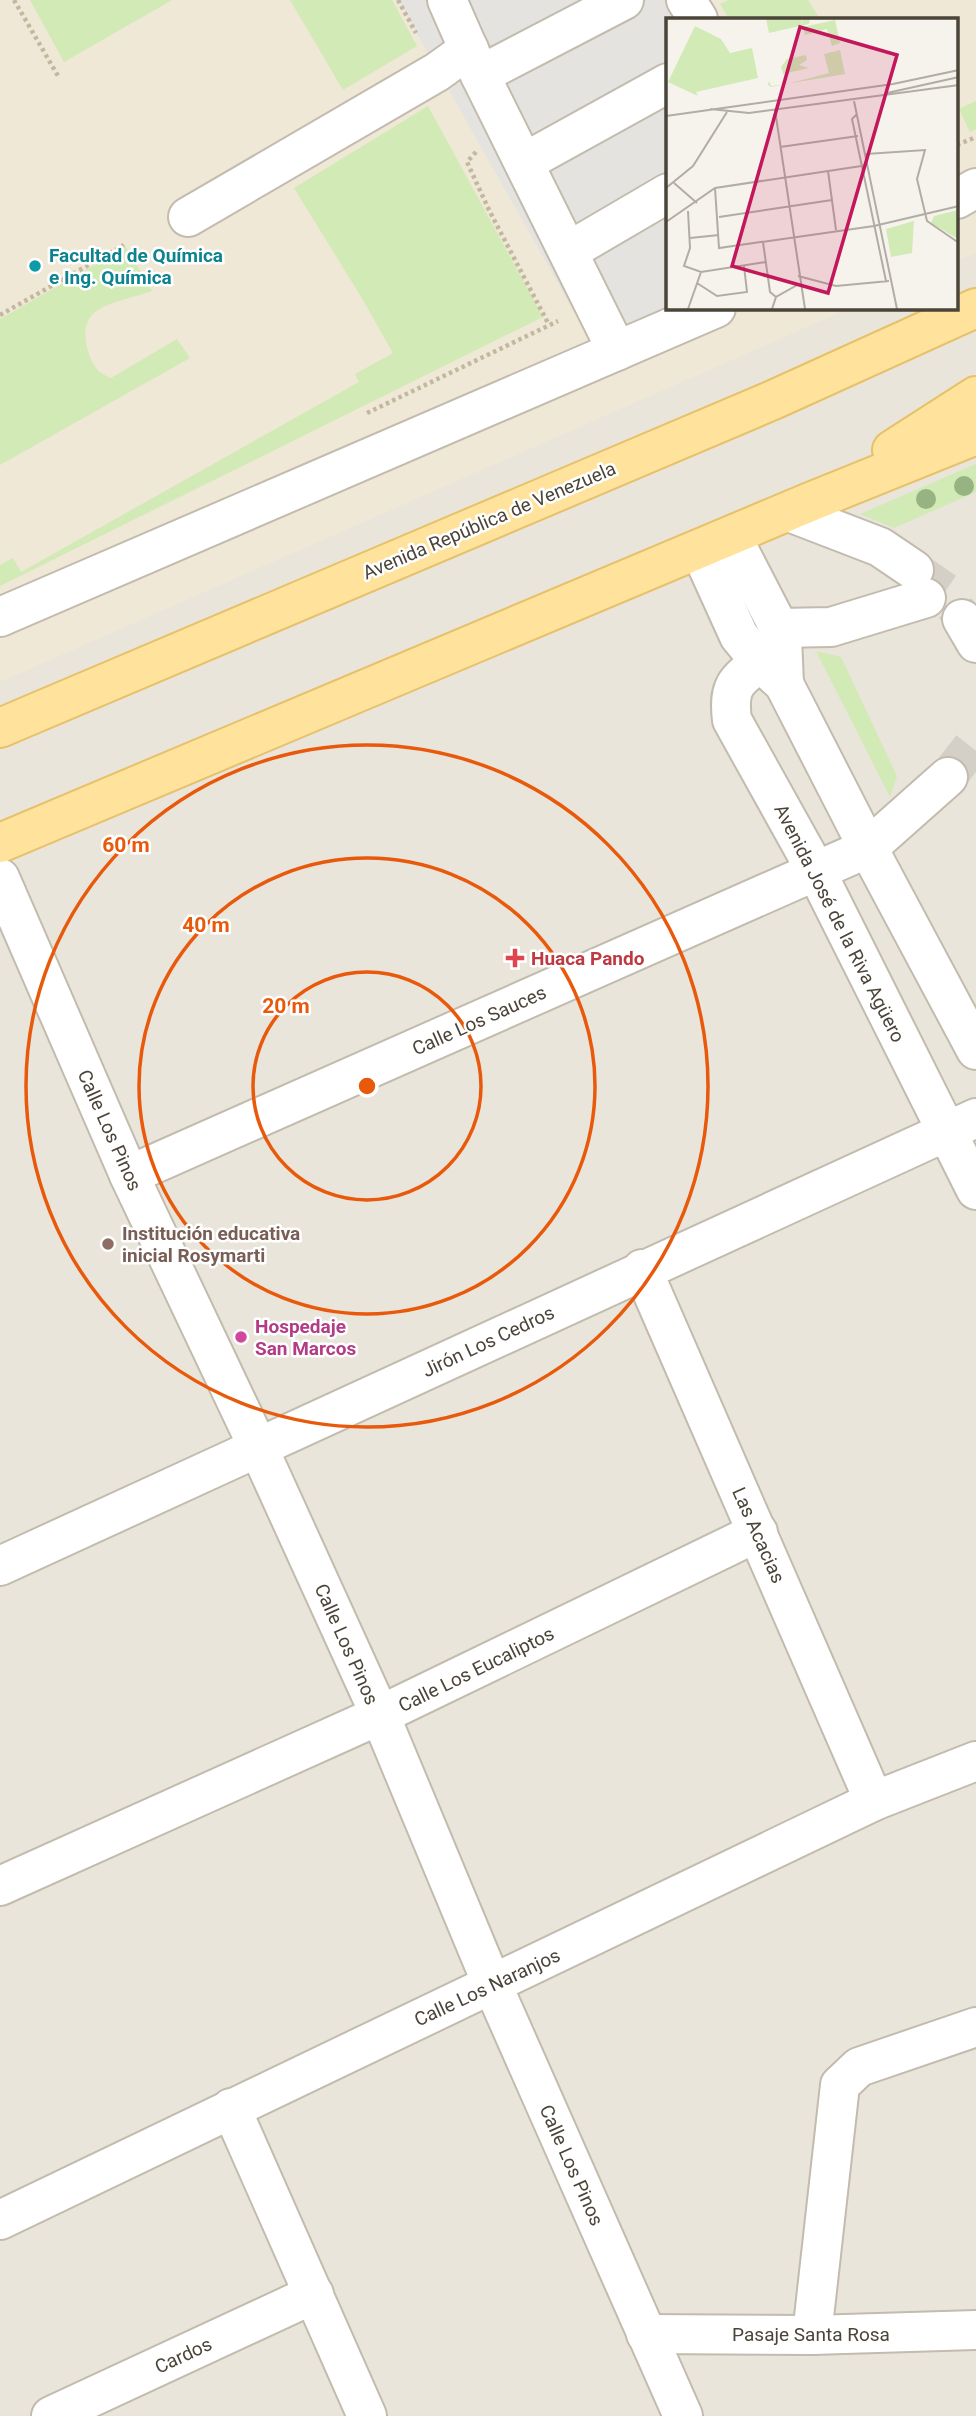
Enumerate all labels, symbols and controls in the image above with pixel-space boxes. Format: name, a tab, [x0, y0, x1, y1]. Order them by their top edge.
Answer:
inset map	[666, 18, 958, 310]
place label: Facultad de Química e Ing. Química	[49, 244, 223, 289]
marker: Facultad de Química e Ing. Química	[27, 258, 43, 274]
street label: Avenida República de Venezuela	[359, 457, 619, 584]
street label: Avenida José de la Riva Agüero	[769, 800, 910, 1046]
text: 60 m	[102, 833, 150, 857]
text: 40 m	[182, 913, 230, 937]
place label: Huaca Pando	[531, 947, 645, 970]
marker: Huaca Pando	[505, 948, 525, 968]
street label: Calle Los Sauces	[409, 981, 550, 1060]
text: 20 m	[262, 994, 310, 1018]
street label: Calle Los Pinos	[73, 1066, 146, 1194]
centre of rings	[355, 1074, 379, 1098]
place label: Institución educativa inicial Rosymarti	[122, 1222, 300, 1267]
marker: Institución educativa inicial Rosymarti	[100, 1236, 116, 1252]
street label: Jirón Los Cedros	[419, 1301, 558, 1382]
place label: Hospedaje San Marcos	[255, 1315, 356, 1360]
marker: Hospedaje San Marcos	[233, 1329, 249, 1345]
street label: Las Acacias	[727, 1484, 790, 1587]
street label: Calle Los Pinos	[310, 1580, 383, 1708]
street label: Calle Los Eucaliptos	[395, 1622, 558, 1717]
street label: Calle Los Naranjos	[411, 1944, 564, 2031]
street label: Calle Los Pinos	[535, 2101, 608, 2229]
street label: Pasaje Santa Rosa	[732, 2323, 890, 2346]
street label: Cardos	[151, 2332, 215, 2379]

